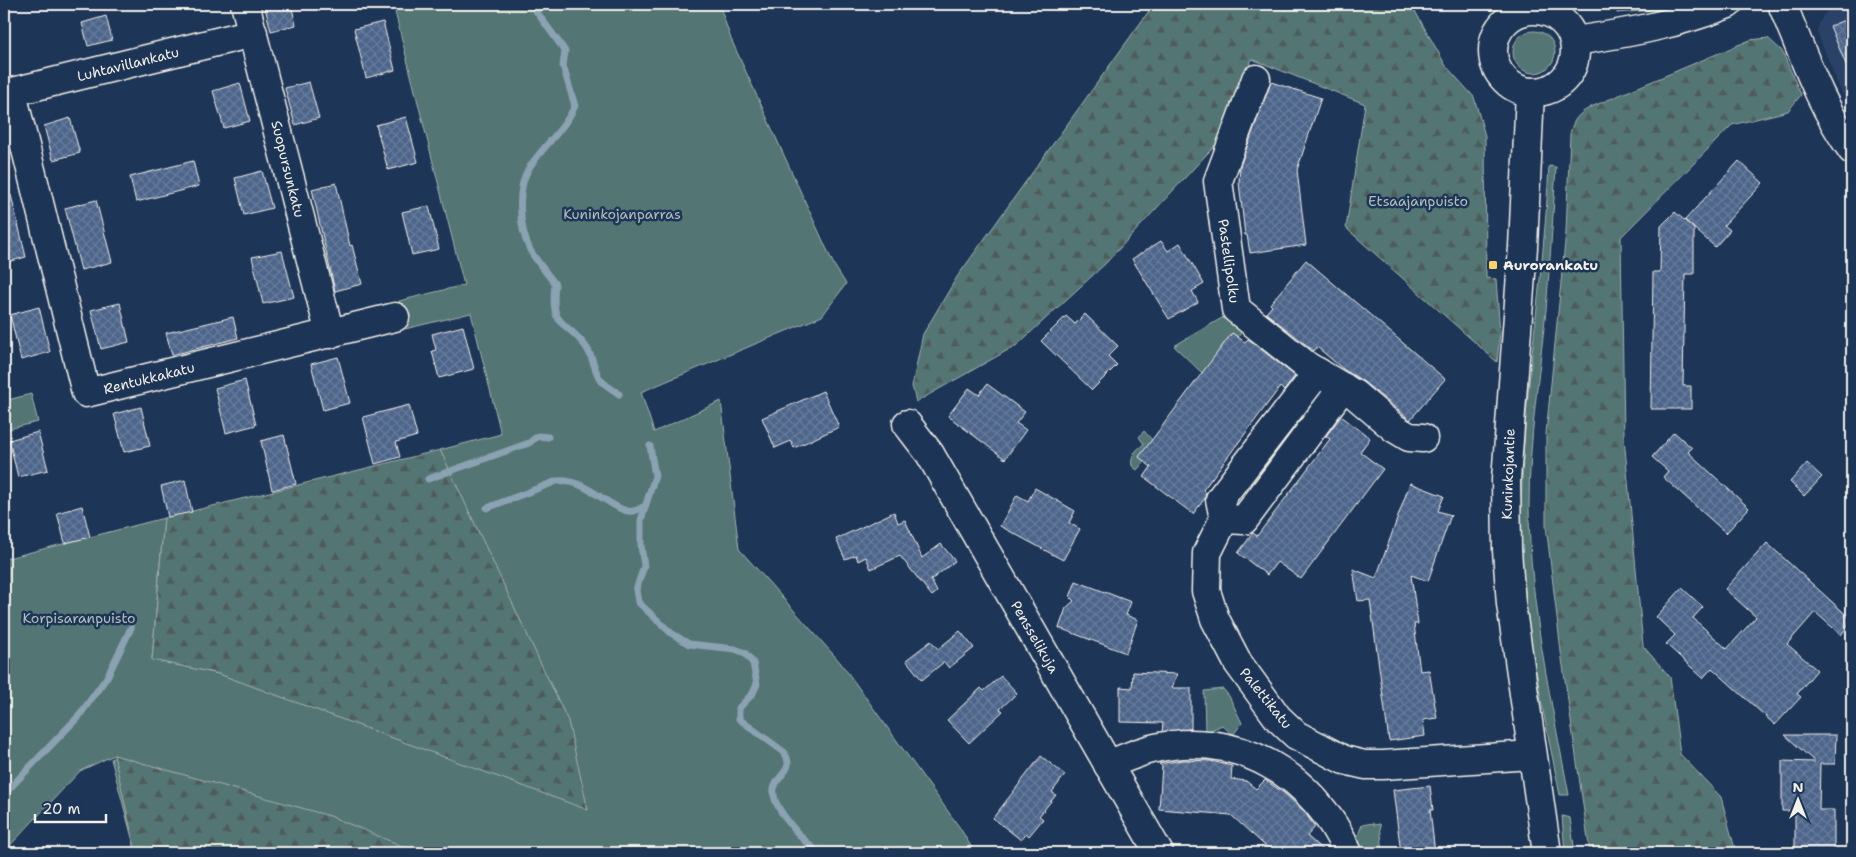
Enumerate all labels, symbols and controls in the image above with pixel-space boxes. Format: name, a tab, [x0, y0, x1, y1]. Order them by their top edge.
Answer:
street label: Luhtavillankatu	[75, 43, 181, 85]
street label: Suopursunkatu	[267, 119, 309, 219]
park label: Etsaajanpuisto	[1368, 192, 1468, 210]
park label: Kuninkojanparras	[563, 205, 681, 223]
street label: Pastellipolku	[1214, 218, 1244, 304]
place label: Aurorankatu	[1503, 256, 1598, 274]
marker: Aurorankatu	[1487, 259, 1499, 271]
street label: Rentukkakatu	[101, 358, 197, 398]
street label: Kuninkojantie	[1497, 428, 1519, 520]
street label: Pensselikuja	[1007, 597, 1063, 677]
park label: Korpisaranpuisto	[22, 609, 136, 627]
street label: Palettikatu	[1236, 664, 1296, 732]
north arrow	[1774, 774, 1824, 824]
text: N	[1792, 778, 1804, 796]
scale bar	[35, 792, 106, 824]
text: 20 m	[42, 799, 81, 819]

